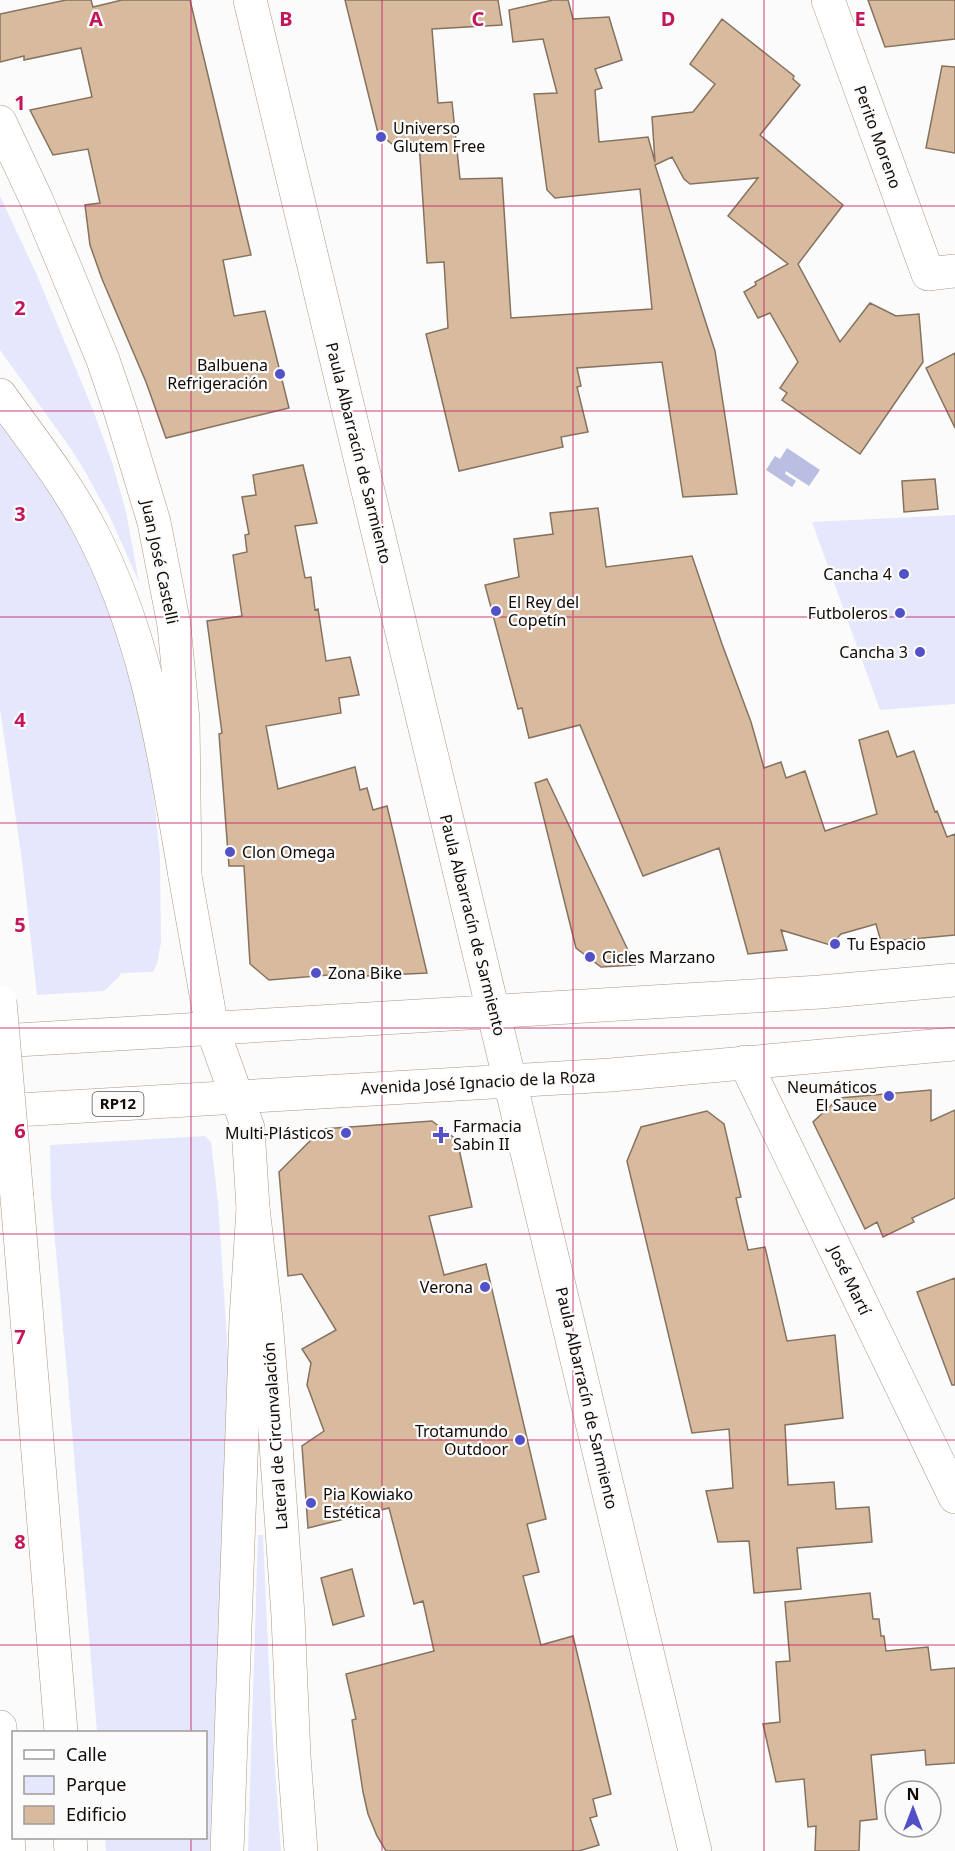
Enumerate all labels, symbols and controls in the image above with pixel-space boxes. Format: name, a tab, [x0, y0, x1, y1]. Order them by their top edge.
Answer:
text: A	[89, 5, 103, 32]
text: B	[279, 5, 293, 32]
text: C	[472, 5, 485, 32]
text: D	[661, 5, 675, 32]
text: E	[854, 5, 866, 32]
street label: Perito Moreno	[849, 82, 907, 192]
text: 1	[14, 89, 26, 116]
place label: Universo Glutem Free	[393, 117, 485, 157]
marker: Universo Glutem Free	[374, 130, 388, 144]
text: 2	[14, 294, 26, 321]
street label: Paula Albarracín de Sarmiento	[321, 340, 397, 566]
place label: Balbuena Refrigeración	[167, 354, 268, 394]
marker: Balbuena Refrigeración	[273, 367, 287, 381]
street label: Juan José Castelli	[136, 496, 184, 626]
text: 3	[14, 500, 26, 527]
place label: Cancha 4	[823, 563, 892, 585]
marker: Cancha 4	[897, 567, 911, 581]
place label: El Rey del Copetín	[508, 591, 579, 631]
place label: Futboleros	[808, 602, 888, 624]
marker: El Rey del Copetín	[489, 604, 503, 618]
marker: Futboleros	[893, 606, 907, 620]
place label: Cancha 3	[839, 641, 908, 663]
marker: Cancha 3	[913, 645, 927, 659]
text: 4	[14, 706, 26, 733]
street label: Paula Albarracín de Sarmiento	[435, 812, 511, 1038]
place label: Clon Omega	[242, 841, 335, 863]
marker: Clon Omega	[223, 845, 237, 859]
text: 5	[14, 911, 26, 938]
place label: Tu Espacio	[847, 933, 926, 955]
marker: Tu Espacio	[828, 937, 842, 951]
place label: Cicles Marzano	[602, 946, 715, 968]
marker: Cicles Marzano	[583, 950, 597, 964]
place label: Zona Bike	[328, 962, 402, 984]
marker: Zona Bike	[309, 966, 323, 980]
street label: Avenida José Ignacio de la Roza	[360, 1065, 596, 1099]
place label: Neumáticos El Sauce	[787, 1076, 877, 1116]
marker: Neumáticos El Sauce	[882, 1089, 896, 1103]
road number: RP12	[92, 1092, 144, 1116]
place label: Farmacia Sabin II	[453, 1115, 522, 1155]
text: 6	[14, 1117, 26, 1144]
place label: Multi-Plásticos	[225, 1122, 334, 1144]
marker: Multi-Plásticos	[339, 1126, 353, 1140]
marker: Farmacia Sabin II	[434, 1128, 448, 1142]
street label: José Martí	[823, 1240, 877, 1319]
place label: Verona	[420, 1276, 473, 1298]
marker: Verona	[478, 1280, 492, 1294]
street label: Paula Albarracín de Sarmiento	[551, 1285, 623, 1511]
text: 7	[14, 1323, 26, 1350]
street label: Lateral de Circunvalación	[257, 1341, 293, 1531]
place label: Trotamundo Outdoor	[415, 1420, 508, 1460]
marker: Trotamundo Outdoor	[513, 1433, 527, 1447]
place label: Pia Kowiako Estética	[323, 1483, 413, 1523]
marker: Pia Kowiako Estética	[304, 1496, 318, 1510]
text: 8	[14, 1528, 26, 1555]
legend	[12, 1731, 207, 1839]
text: Calle	[66, 1742, 107, 1766]
text: Parque	[66, 1772, 126, 1796]
north arrow	[883, 1779, 943, 1839]
text: N	[906, 1783, 920, 1805]
text: Edificio	[66, 1802, 127, 1826]

